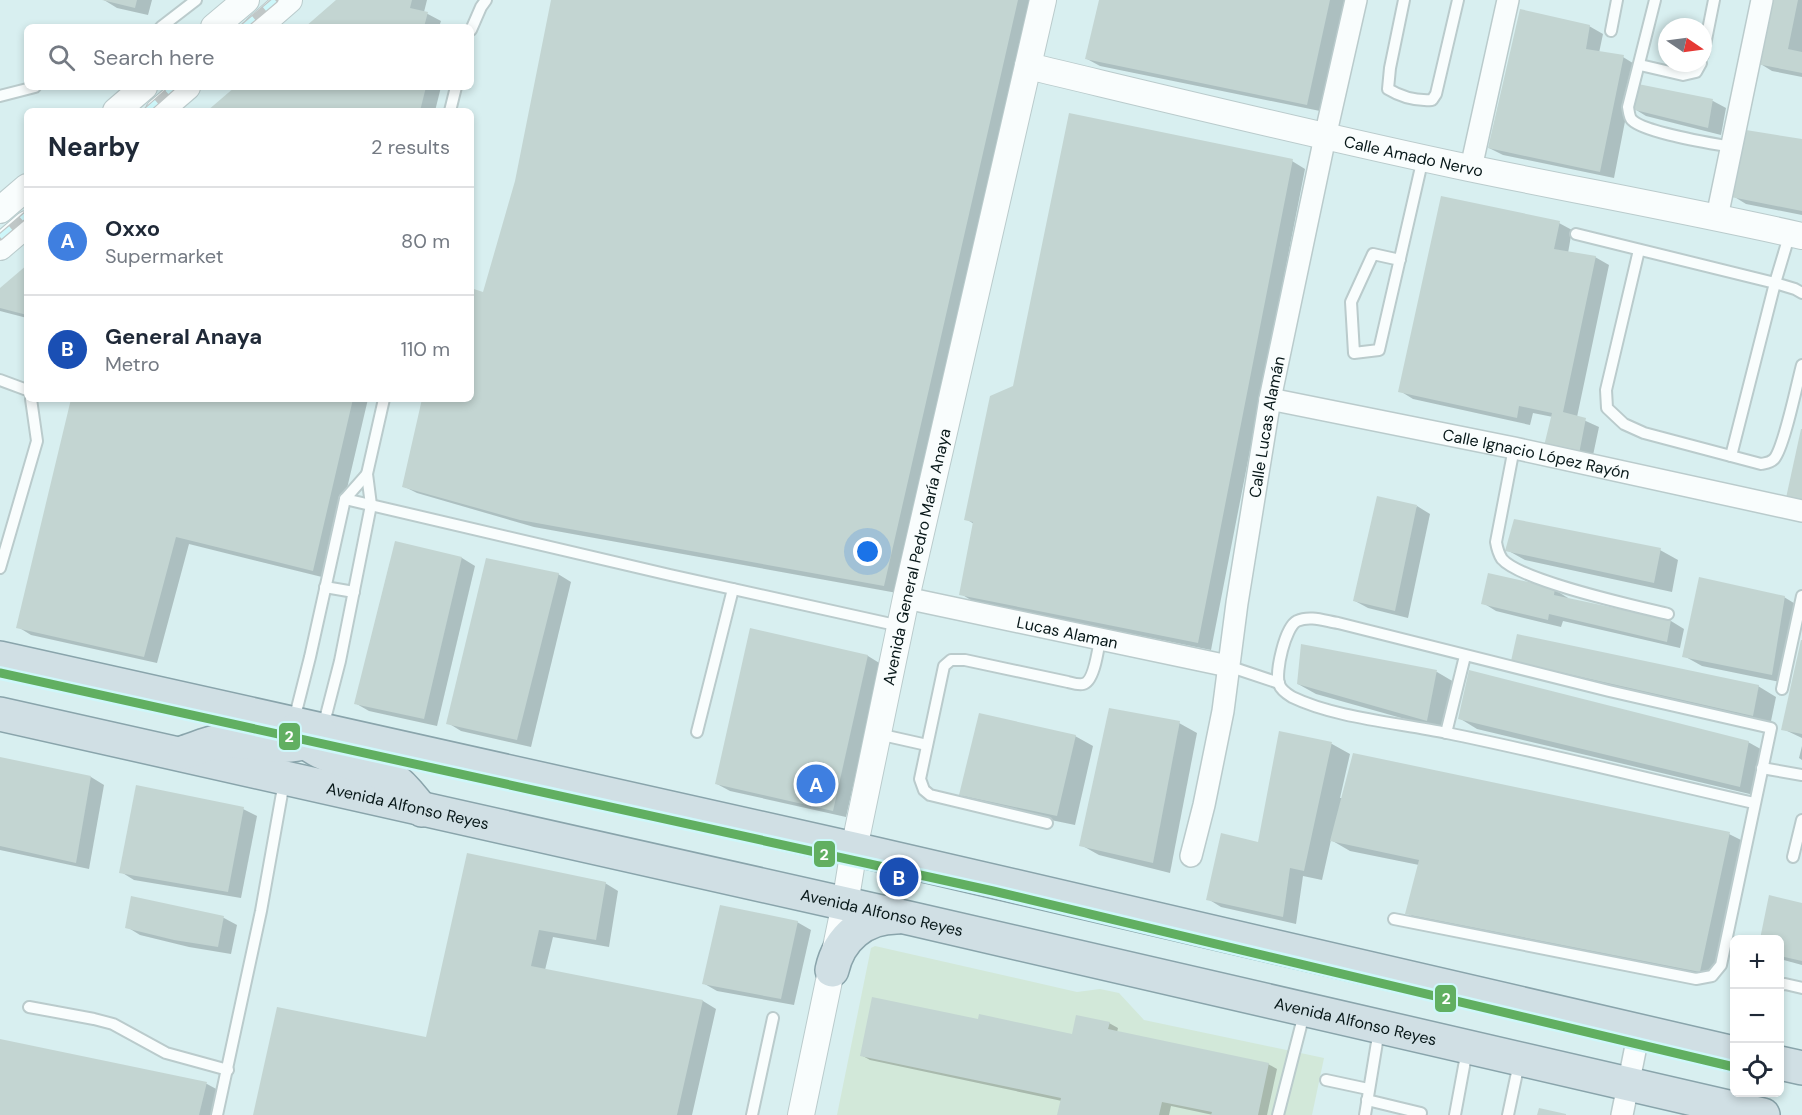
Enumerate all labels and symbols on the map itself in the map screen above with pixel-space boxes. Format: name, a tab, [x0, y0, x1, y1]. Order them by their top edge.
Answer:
north arrow	[1658, 18, 1712, 72]
street label: Calle Amado Nervo	[1342, 130, 1485, 181]
street label: Calle Lucas Alamán	[1244, 354, 1289, 499]
street label: Calle Ignacio López Rayón	[1441, 423, 1632, 484]
street label: Avenida General Pedro María Anaya	[878, 426, 955, 687]
your location	[853, 537, 882, 566]
street label: Lucas Alaman	[1015, 611, 1120, 653]
line badge: 2	[278, 722, 301, 751]
text: 2	[284, 726, 294, 747]
pin: A	[796, 762, 836, 806]
street label: Avenida Alfonso Reyes	[325, 777, 491, 834]
line badge: 2	[813, 840, 836, 868]
text: 2	[819, 844, 829, 865]
pin: B	[880, 854, 918, 900]
street label: Avenida Alfonso Reyes	[799, 884, 965, 941]
line badge: 2	[1434, 984, 1457, 1013]
text: 2	[1441, 988, 1451, 1009]
street label: Avenida Alfonso Reyes	[1272, 992, 1439, 1050]

